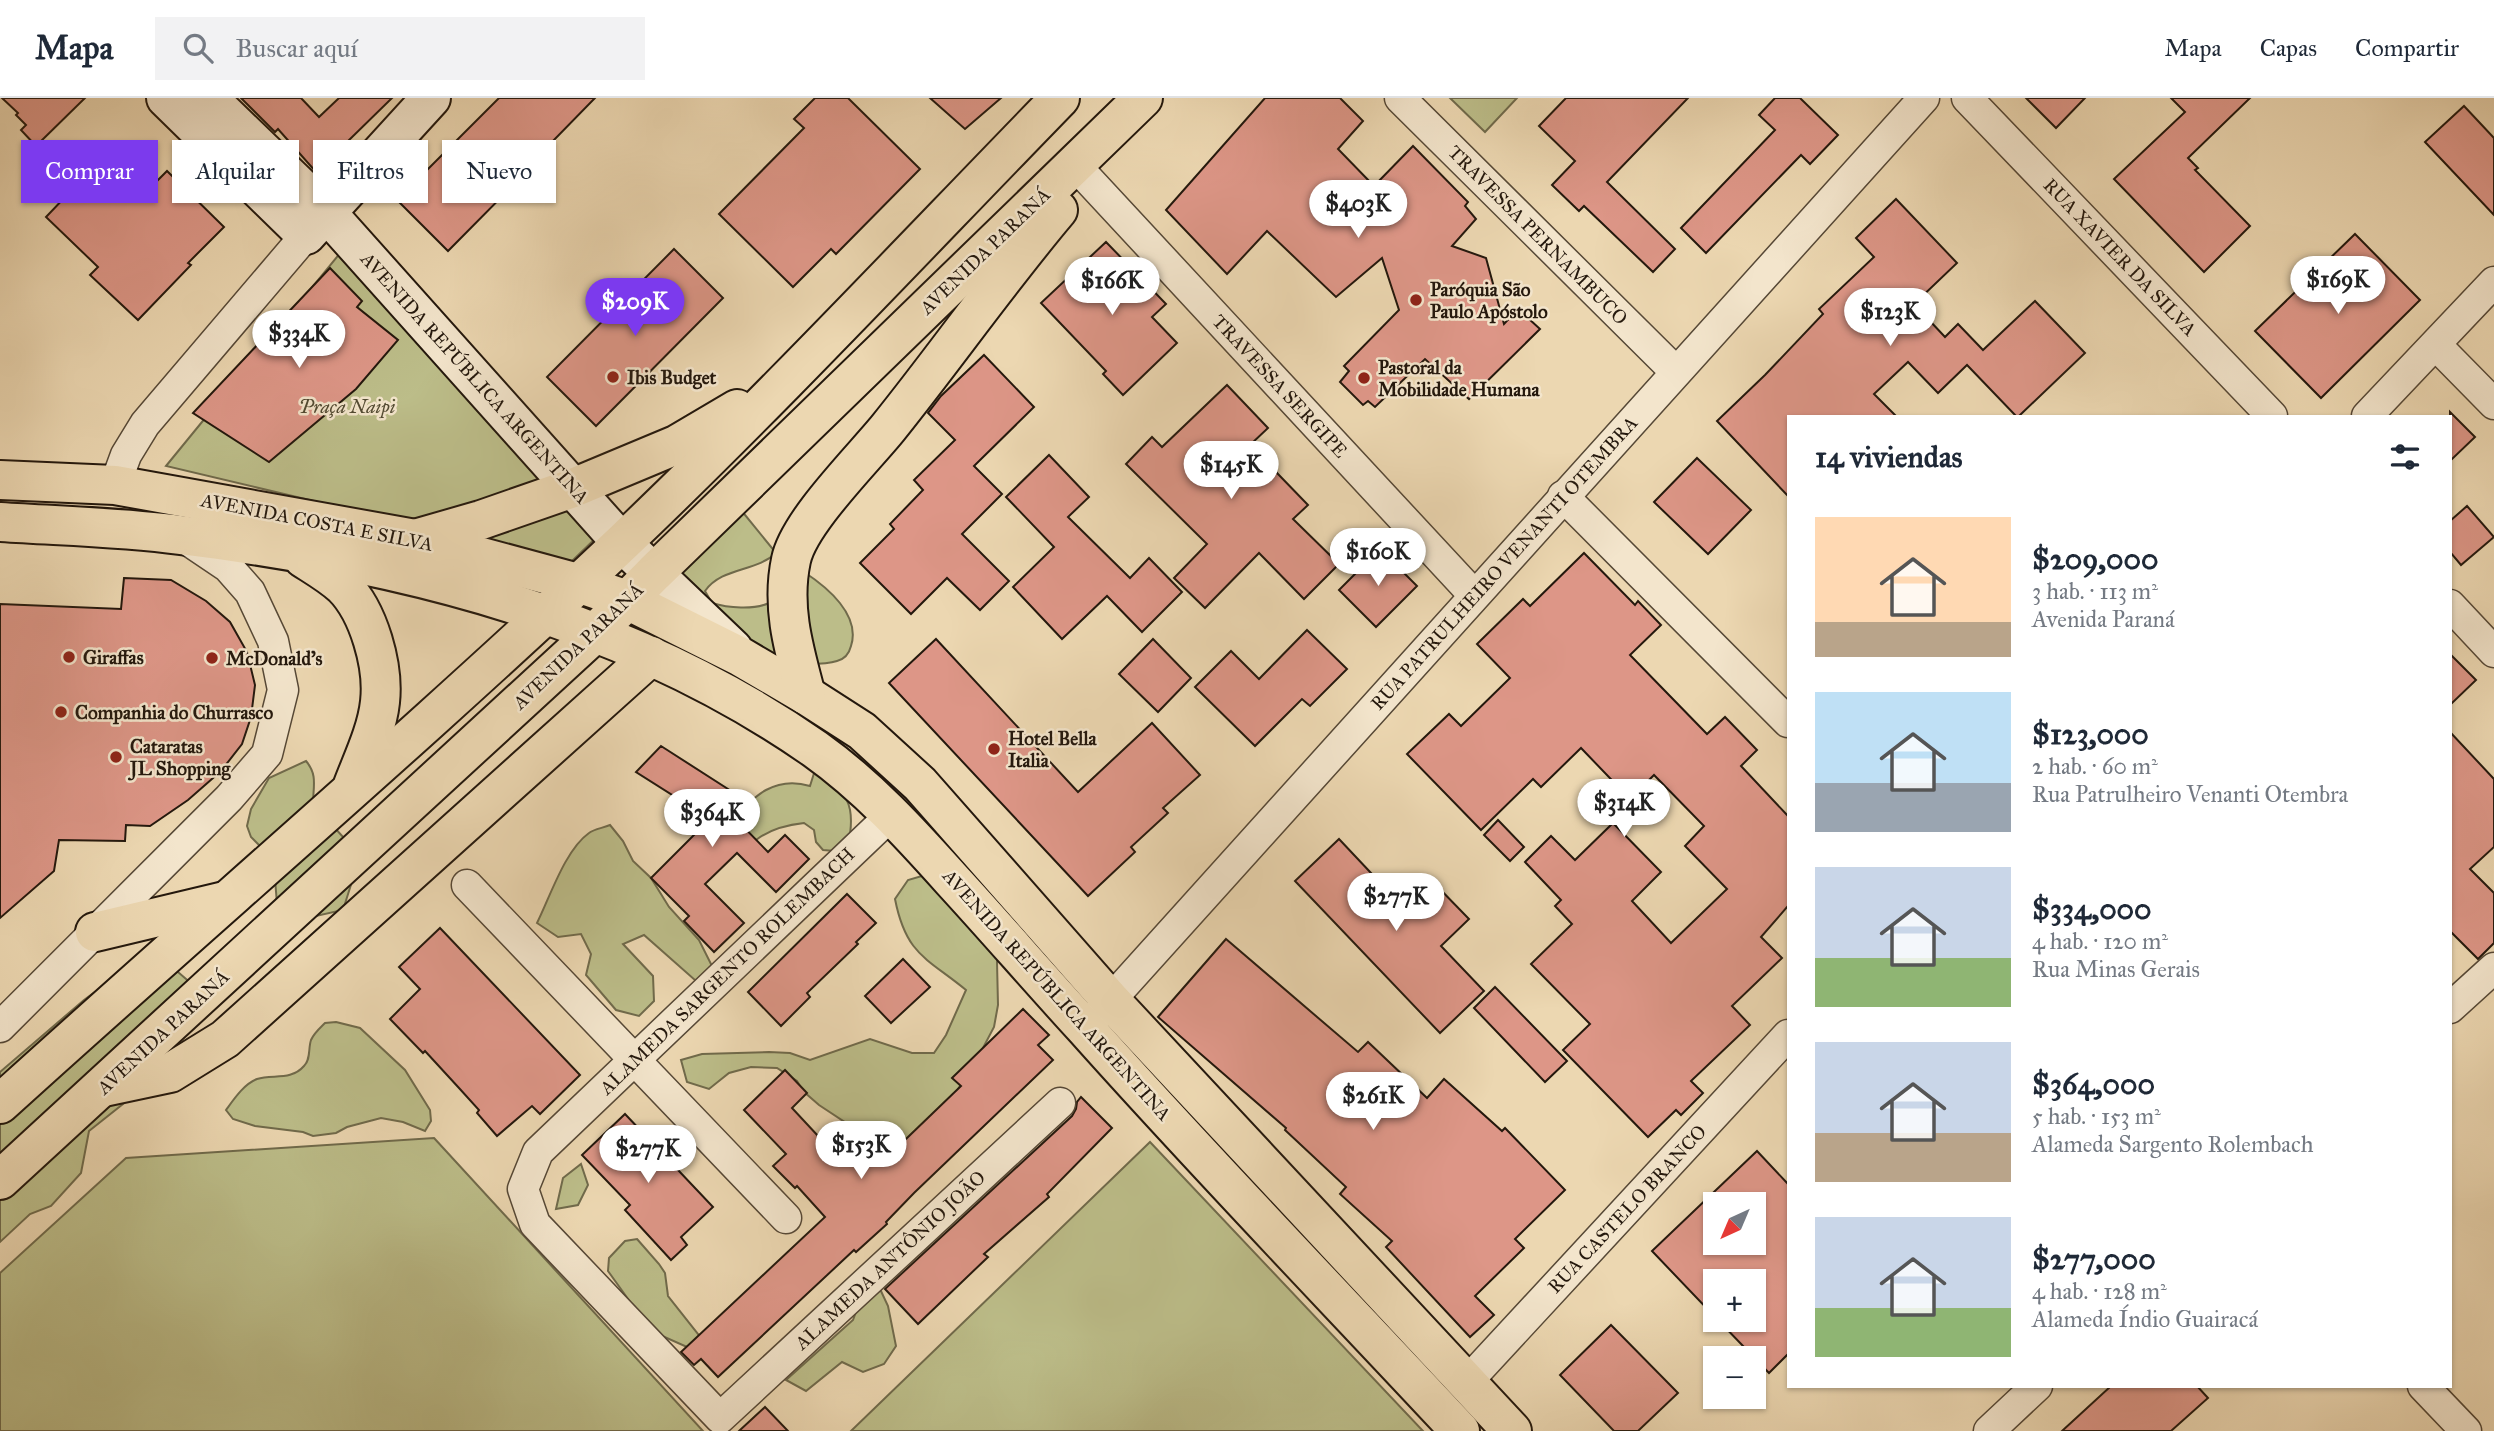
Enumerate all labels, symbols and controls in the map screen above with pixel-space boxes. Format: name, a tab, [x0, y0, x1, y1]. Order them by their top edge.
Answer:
search box	[155, 17, 645, 80]
text: Mapa	[35, 28, 113, 68]
icon: search	[179, 29, 217, 67]
text: Buscar aquí	[235, 32, 358, 64]
text: Mapa	[2165, 33, 2222, 63]
text: Capas	[2260, 33, 2317, 63]
text: Compartir	[2355, 33, 2459, 63]
chip: Comprar	[21, 140, 158, 203]
chip: Alquilar	[172, 140, 299, 203]
chip: Filtros	[313, 140, 428, 203]
chip: Nuevo	[442, 140, 556, 203]
street label: TRAVESSA PERNAMBUCO	[1444, 141, 1632, 329]
street label: RUA XAVIER DA SILVA	[2039, 173, 2201, 341]
pin: $403K	[1309, 180, 1407, 240]
street label: AVENIDA PARANÁ	[914, 182, 1055, 320]
text: $403K	[1325, 189, 1391, 217]
street label: AVENIDA REPÚBLICA ARGENTINA	[355, 246, 595, 509]
pin: $169K	[2289, 256, 2387, 316]
pin: $166K	[1063, 258, 1161, 317]
text: $169K	[2306, 265, 2370, 293]
text: $166K	[1081, 266, 1143, 294]
pin: $209K	[586, 278, 684, 338]
place label: Paróquia São Paulo Apóstolo	[1430, 278, 1548, 324]
text: $209K	[601, 287, 669, 315]
pin: $123K	[1841, 288, 1939, 348]
marker: Paróquia São Paulo Apóstolo	[1408, 292, 1424, 308]
text: $123K	[1860, 297, 1920, 325]
pin: $334K	[250, 310, 348, 370]
street label: TRAVESSA SERGIPE	[1208, 310, 1353, 463]
text: $334K	[268, 319, 330, 347]
place label: Pastoral da Mobilidade Humana	[1378, 356, 1540, 401]
place label: Ibis Budget	[627, 366, 717, 390]
marker: Ibis Budget	[605, 369, 621, 385]
marker: Pastoral da Mobilidade Humana	[1356, 370, 1372, 386]
park label: Praça Naipi	[299, 395, 396, 419]
street label: RUA PATRULHEIRO VENANTI OTEMBRA	[1366, 411, 1642, 715]
icon: filters	[2386, 438, 2424, 476]
text: 14 viviendas	[1815, 439, 1963, 475]
pin: $145K	[1182, 442, 1280, 501]
text: $145K	[1200, 450, 1262, 478]
street label: AVENIDA COSTA E SILVA	[198, 488, 435, 556]
pin: $160K	[1329, 528, 1427, 588]
text: $160K	[1346, 537, 1410, 565]
text: $209,000	[2032, 541, 2159, 577]
icon: home	[1871, 545, 1955, 629]
street label: AVENIDA PARANÁ	[507, 577, 648, 715]
text: 3 hab. · 113 m²	[2032, 577, 2158, 605]
text: Avenida Paraná	[2032, 605, 2175, 633]
place label: Giraffas	[83, 646, 144, 669]
place label: McDonald's	[226, 647, 323, 670]
marker: Giraffas	[61, 649, 77, 665]
marker: McDonald's	[204, 650, 220, 666]
place label: Companhia do Churrasco	[75, 701, 273, 725]
marker: Companhia do Churrasco	[53, 704, 69, 720]
text: $123,000	[2032, 716, 2149, 752]
icon: home	[1871, 720, 1955, 804]
place label: Hotel Bella Italia	[1008, 727, 1098, 772]
place label: Cataratas JL Shopping	[127, 735, 231, 781]
marker: Hotel Bella Italia	[986, 741, 1002, 757]
marker: Cataratas JL Shopping	[108, 749, 124, 765]
text: 2 hab. · 60 m²	[2032, 752, 2158, 780]
pin: $314K	[1575, 780, 1673, 839]
text: Rua Patrulheiro Venanti Otembra	[2032, 780, 2348, 808]
text: $314K	[1593, 788, 1655, 816]
pin: $364K	[663, 790, 761, 849]
text: $364K	[680, 798, 744, 826]
street label: ALAMEDA SARGENTO ROLEMBACH	[594, 843, 859, 1100]
street label: AVENIDA REPÚBLICA ARGENTINA	[937, 863, 1177, 1126]
pin: $277K	[1347, 874, 1445, 933]
text: $277K	[1363, 882, 1429, 910]
text: $334,000	[2032, 891, 2152, 927]
icon: home	[1871, 895, 1955, 979]
text: 4 hab. · 120 m²	[2032, 927, 2168, 955]
text: Rua Minas Gerais	[2032, 955, 2200, 983]
street label: AVENIDA PARANÁ	[91, 964, 234, 1100]
text: $364,000	[2032, 1066, 2155, 1102]
icon: home	[1871, 1070, 1955, 1154]
pin: $261K	[1324, 1072, 1422, 1132]
text: $261K	[1342, 1081, 1404, 1109]
text: 5 hab. · 153 m²	[2032, 1102, 2161, 1130]
street label: RUA CASTELO BRANCO	[1543, 1120, 1711, 1298]
pin: $153K	[812, 1122, 910, 1181]
pin: $277K	[599, 1126, 697, 1185]
text: $153K	[832, 1130, 890, 1158]
text: Alameda Sargento Rolembach	[2032, 1130, 2314, 1158]
text: $277K	[615, 1134, 681, 1162]
street label: ALAMEDA ANTÔNIO JOÃO	[789, 1166, 991, 1356]
north arrow	[1703, 1192, 1766, 1255]
map controls	[1703, 1192, 1766, 1409]
text: $277,000	[2032, 1241, 2156, 1277]
icon: home	[1871, 1245, 1955, 1329]
button: +	[1703, 1269, 1766, 1332]
text: 4 hab. · 128 m²	[2032, 1277, 2167, 1305]
text: Alameda Índio Guairacá	[2032, 1305, 2258, 1333]
button: −	[1703, 1346, 1766, 1409]

